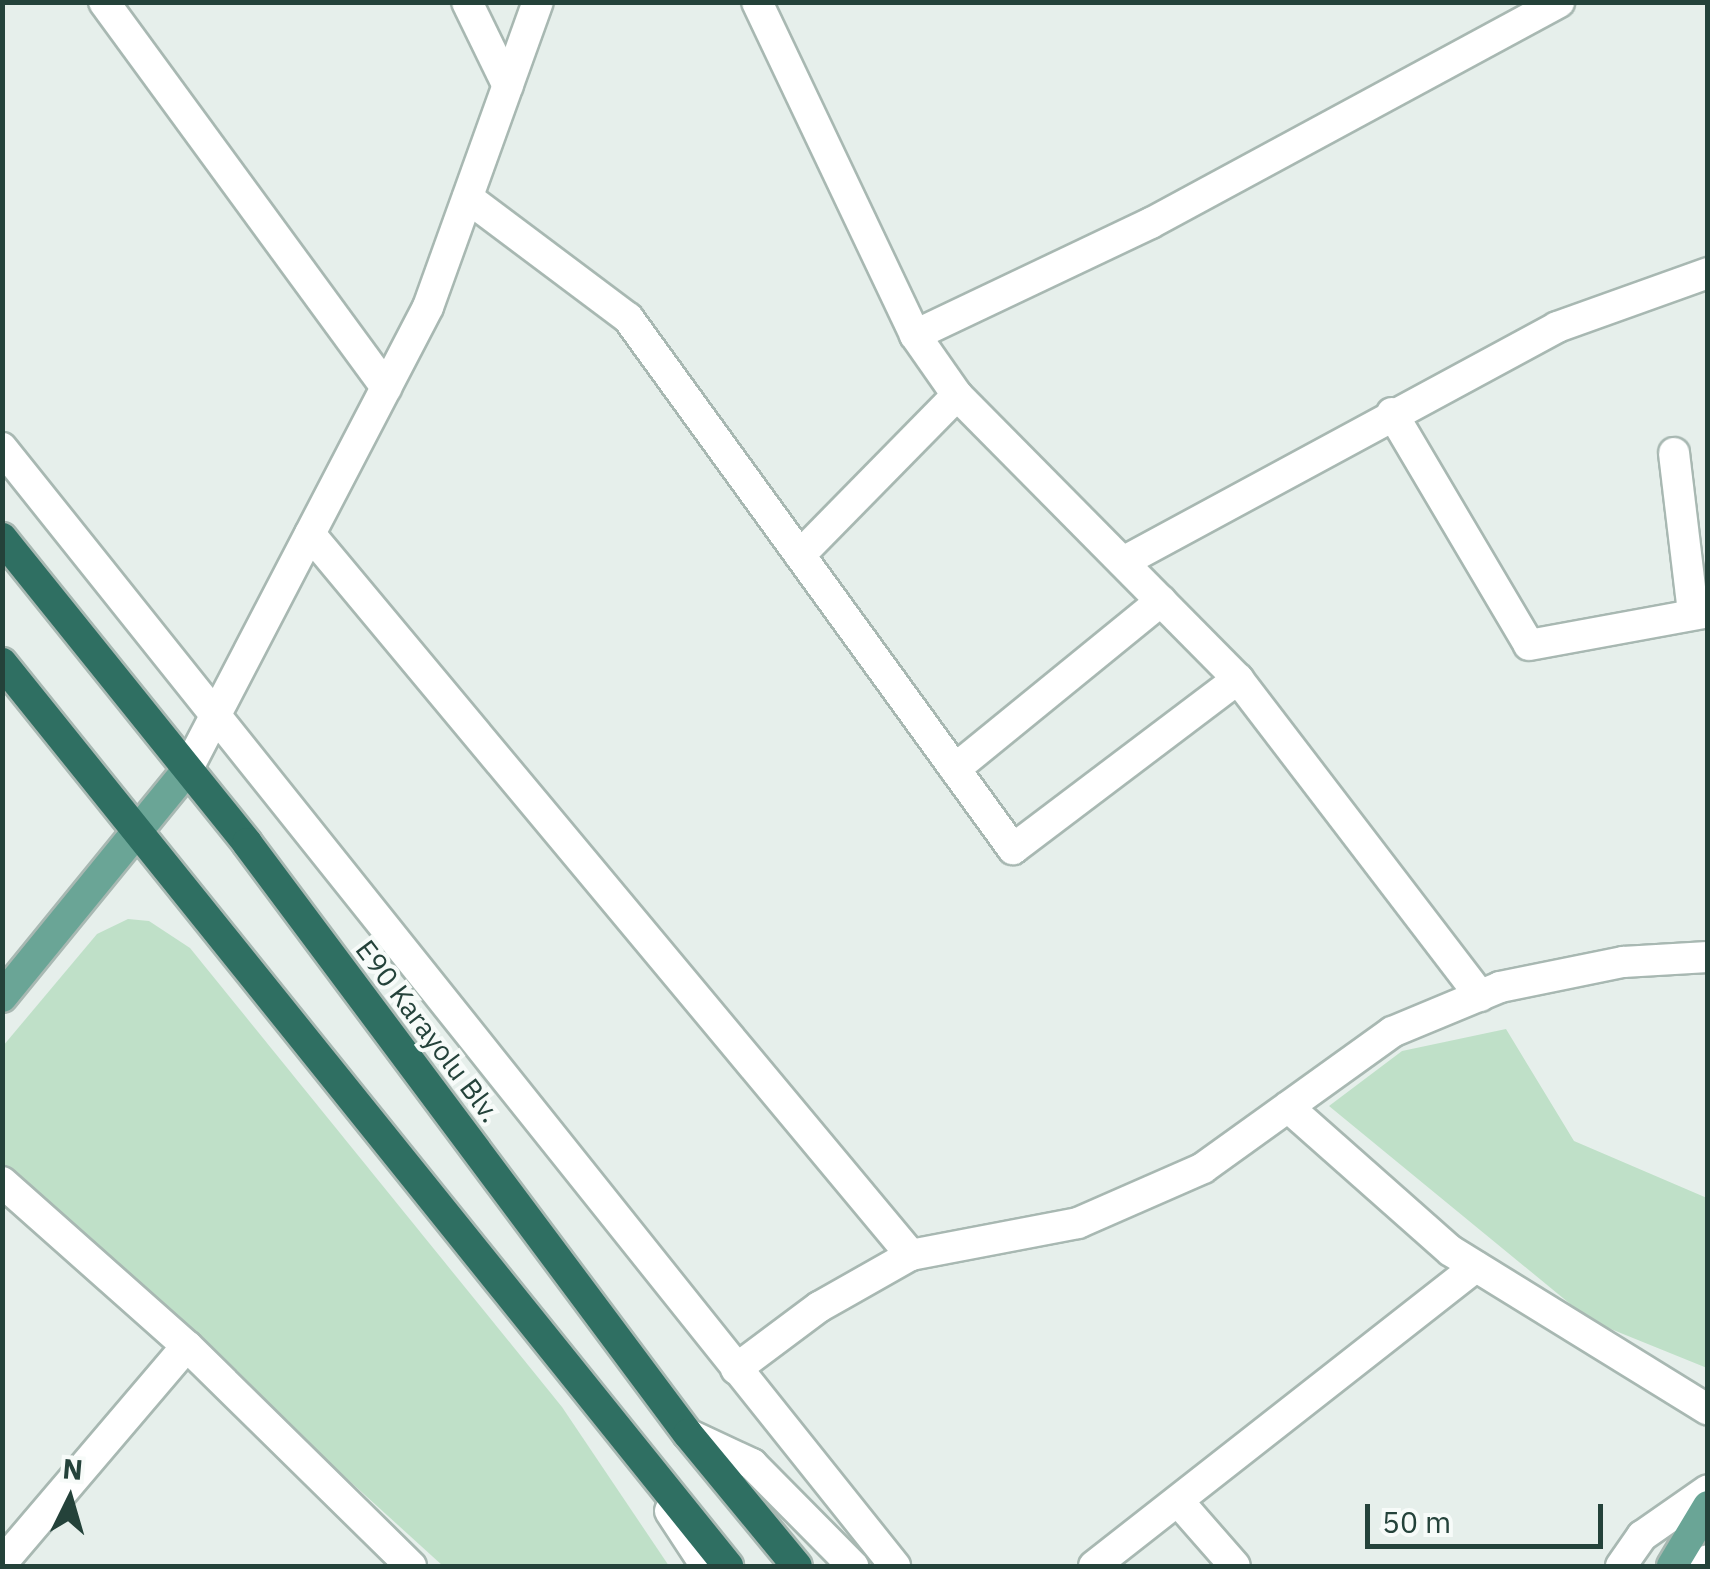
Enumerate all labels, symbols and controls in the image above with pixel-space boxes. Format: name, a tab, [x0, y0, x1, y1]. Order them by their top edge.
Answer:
street label: E90 Karayolu Blv.	[349, 933, 507, 1129]
north arrow	[20, 1449, 120, 1549]
text: N	[61, 1449, 84, 1488]
scale bar	[1370, 1484, 1608, 1546]
text: 50 m	[1382, 1502, 1451, 1541]

